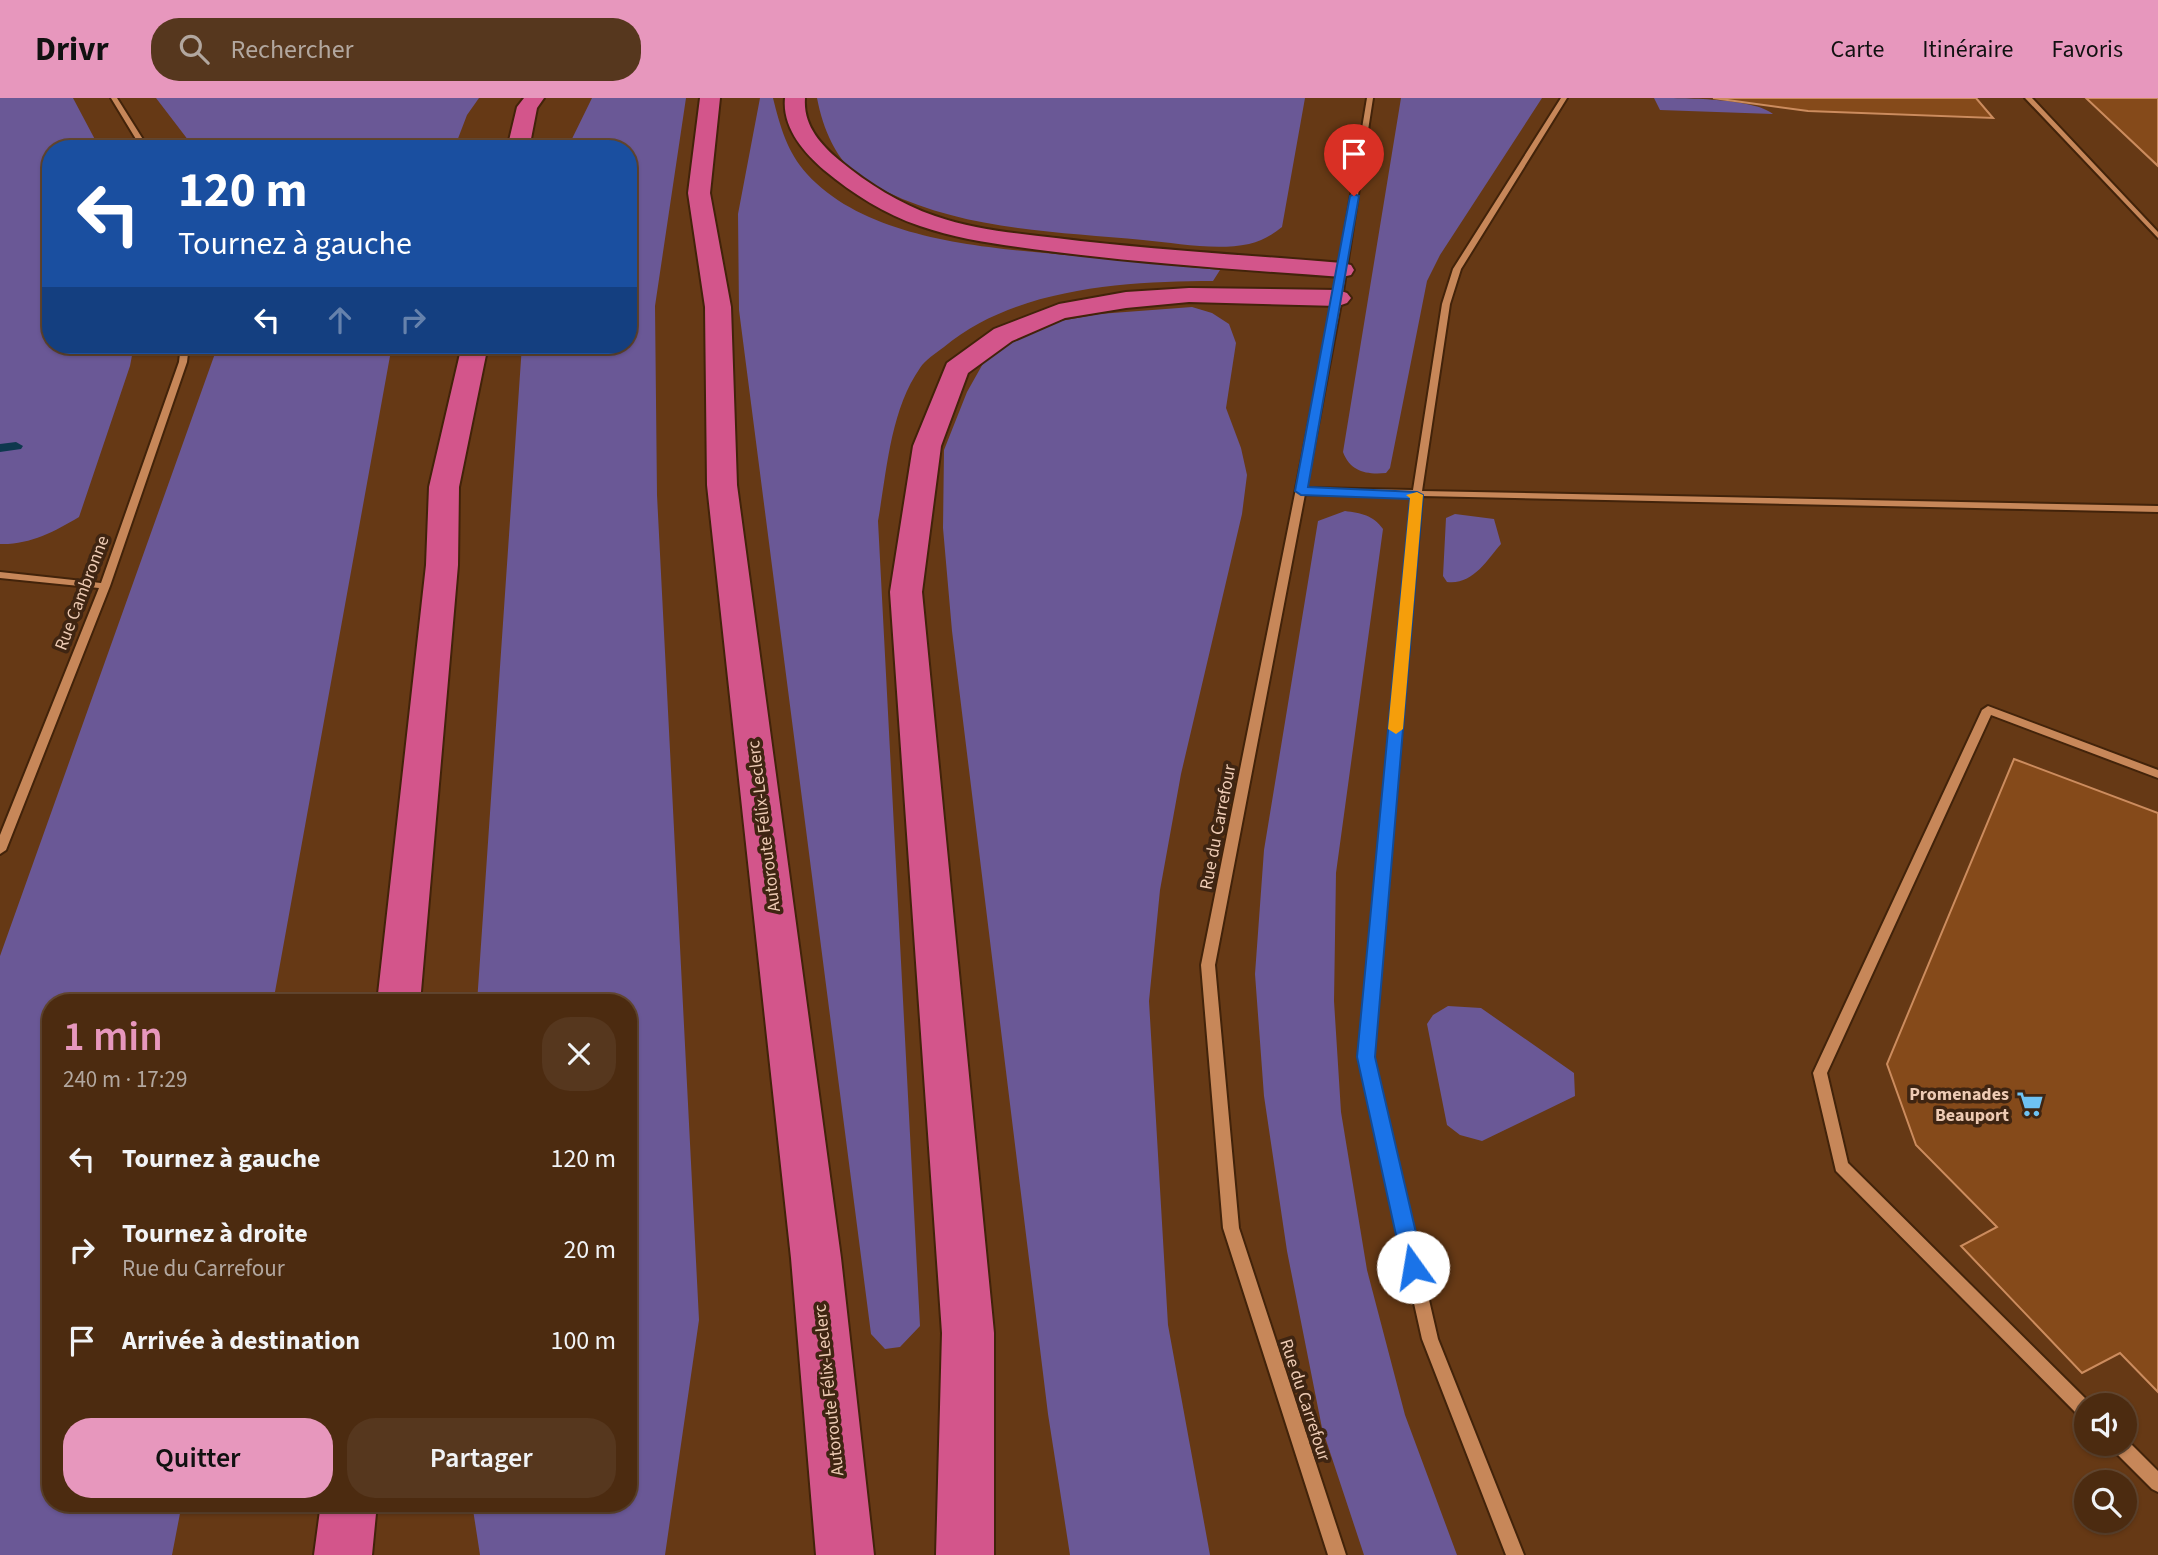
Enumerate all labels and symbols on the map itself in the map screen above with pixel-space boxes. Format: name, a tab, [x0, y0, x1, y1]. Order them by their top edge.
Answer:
pin	[1324, 124, 1384, 196]
street label: Rue Cambronne	[49, 532, 115, 654]
street label: Autoroute Félix-Leclerc	[741, 739, 787, 913]
street label: Rue du Carrefour	[1194, 761, 1243, 892]
place label: Promenades Beauport	[1909, 1082, 2009, 1128]
supermarket icon: Promenades Beauport	[2015, 1089, 2045, 1119]
position arrow	[1376, 1230, 1450, 1304]
street label: Autoroute Félix-Leclerc	[808, 1303, 850, 1477]
street label: Rue du Carrefour	[1273, 1336, 1337, 1465]

